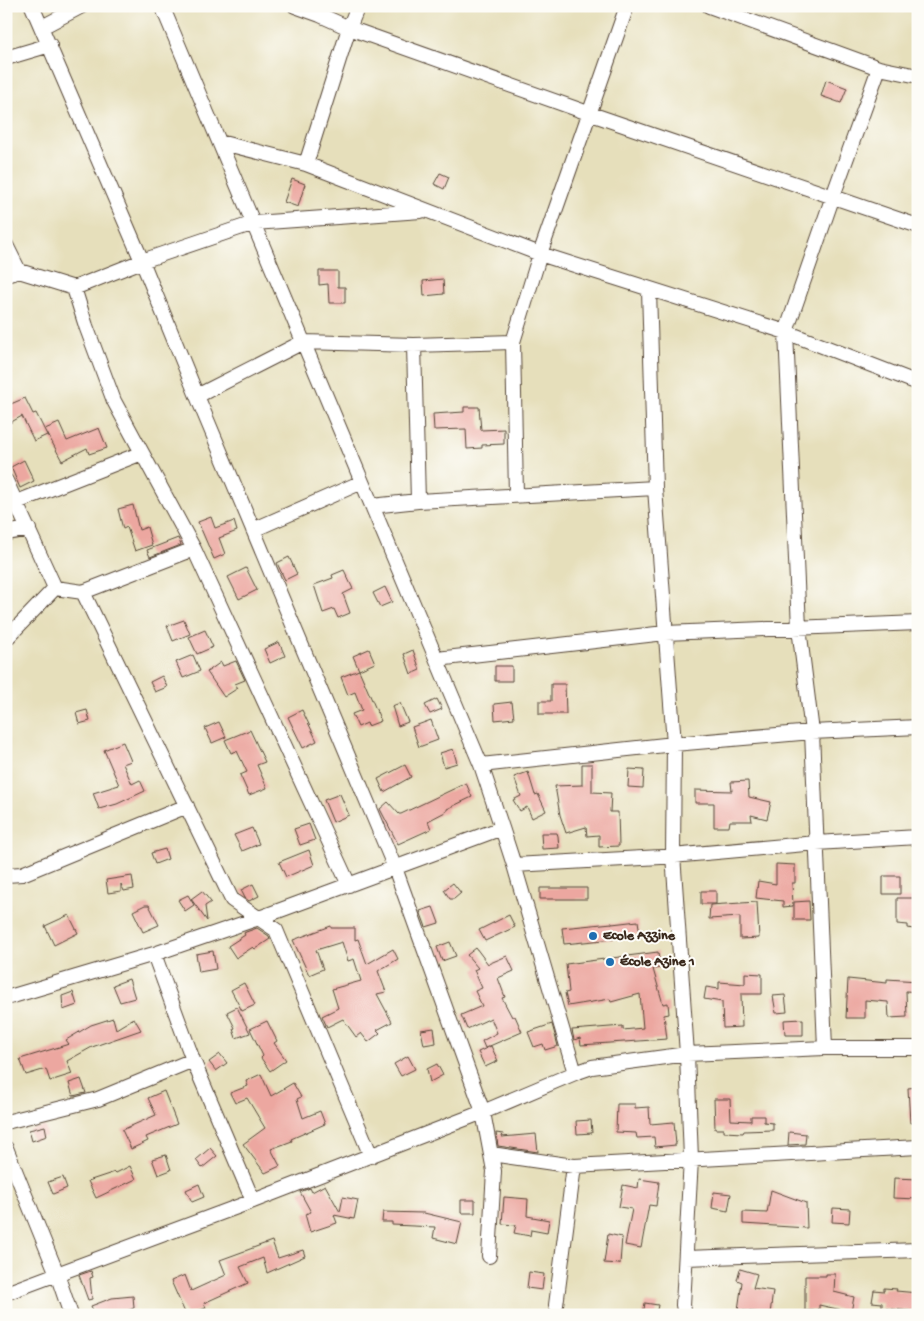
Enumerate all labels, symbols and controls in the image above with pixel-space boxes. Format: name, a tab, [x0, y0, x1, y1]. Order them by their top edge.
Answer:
place label: Ecole Azzine	[603, 928, 676, 945]
marker: Ecole Azzine	[587, 930, 599, 942]
place label: École Azine 1	[620, 954, 695, 971]
marker: École Azine 1	[604, 956, 616, 968]

